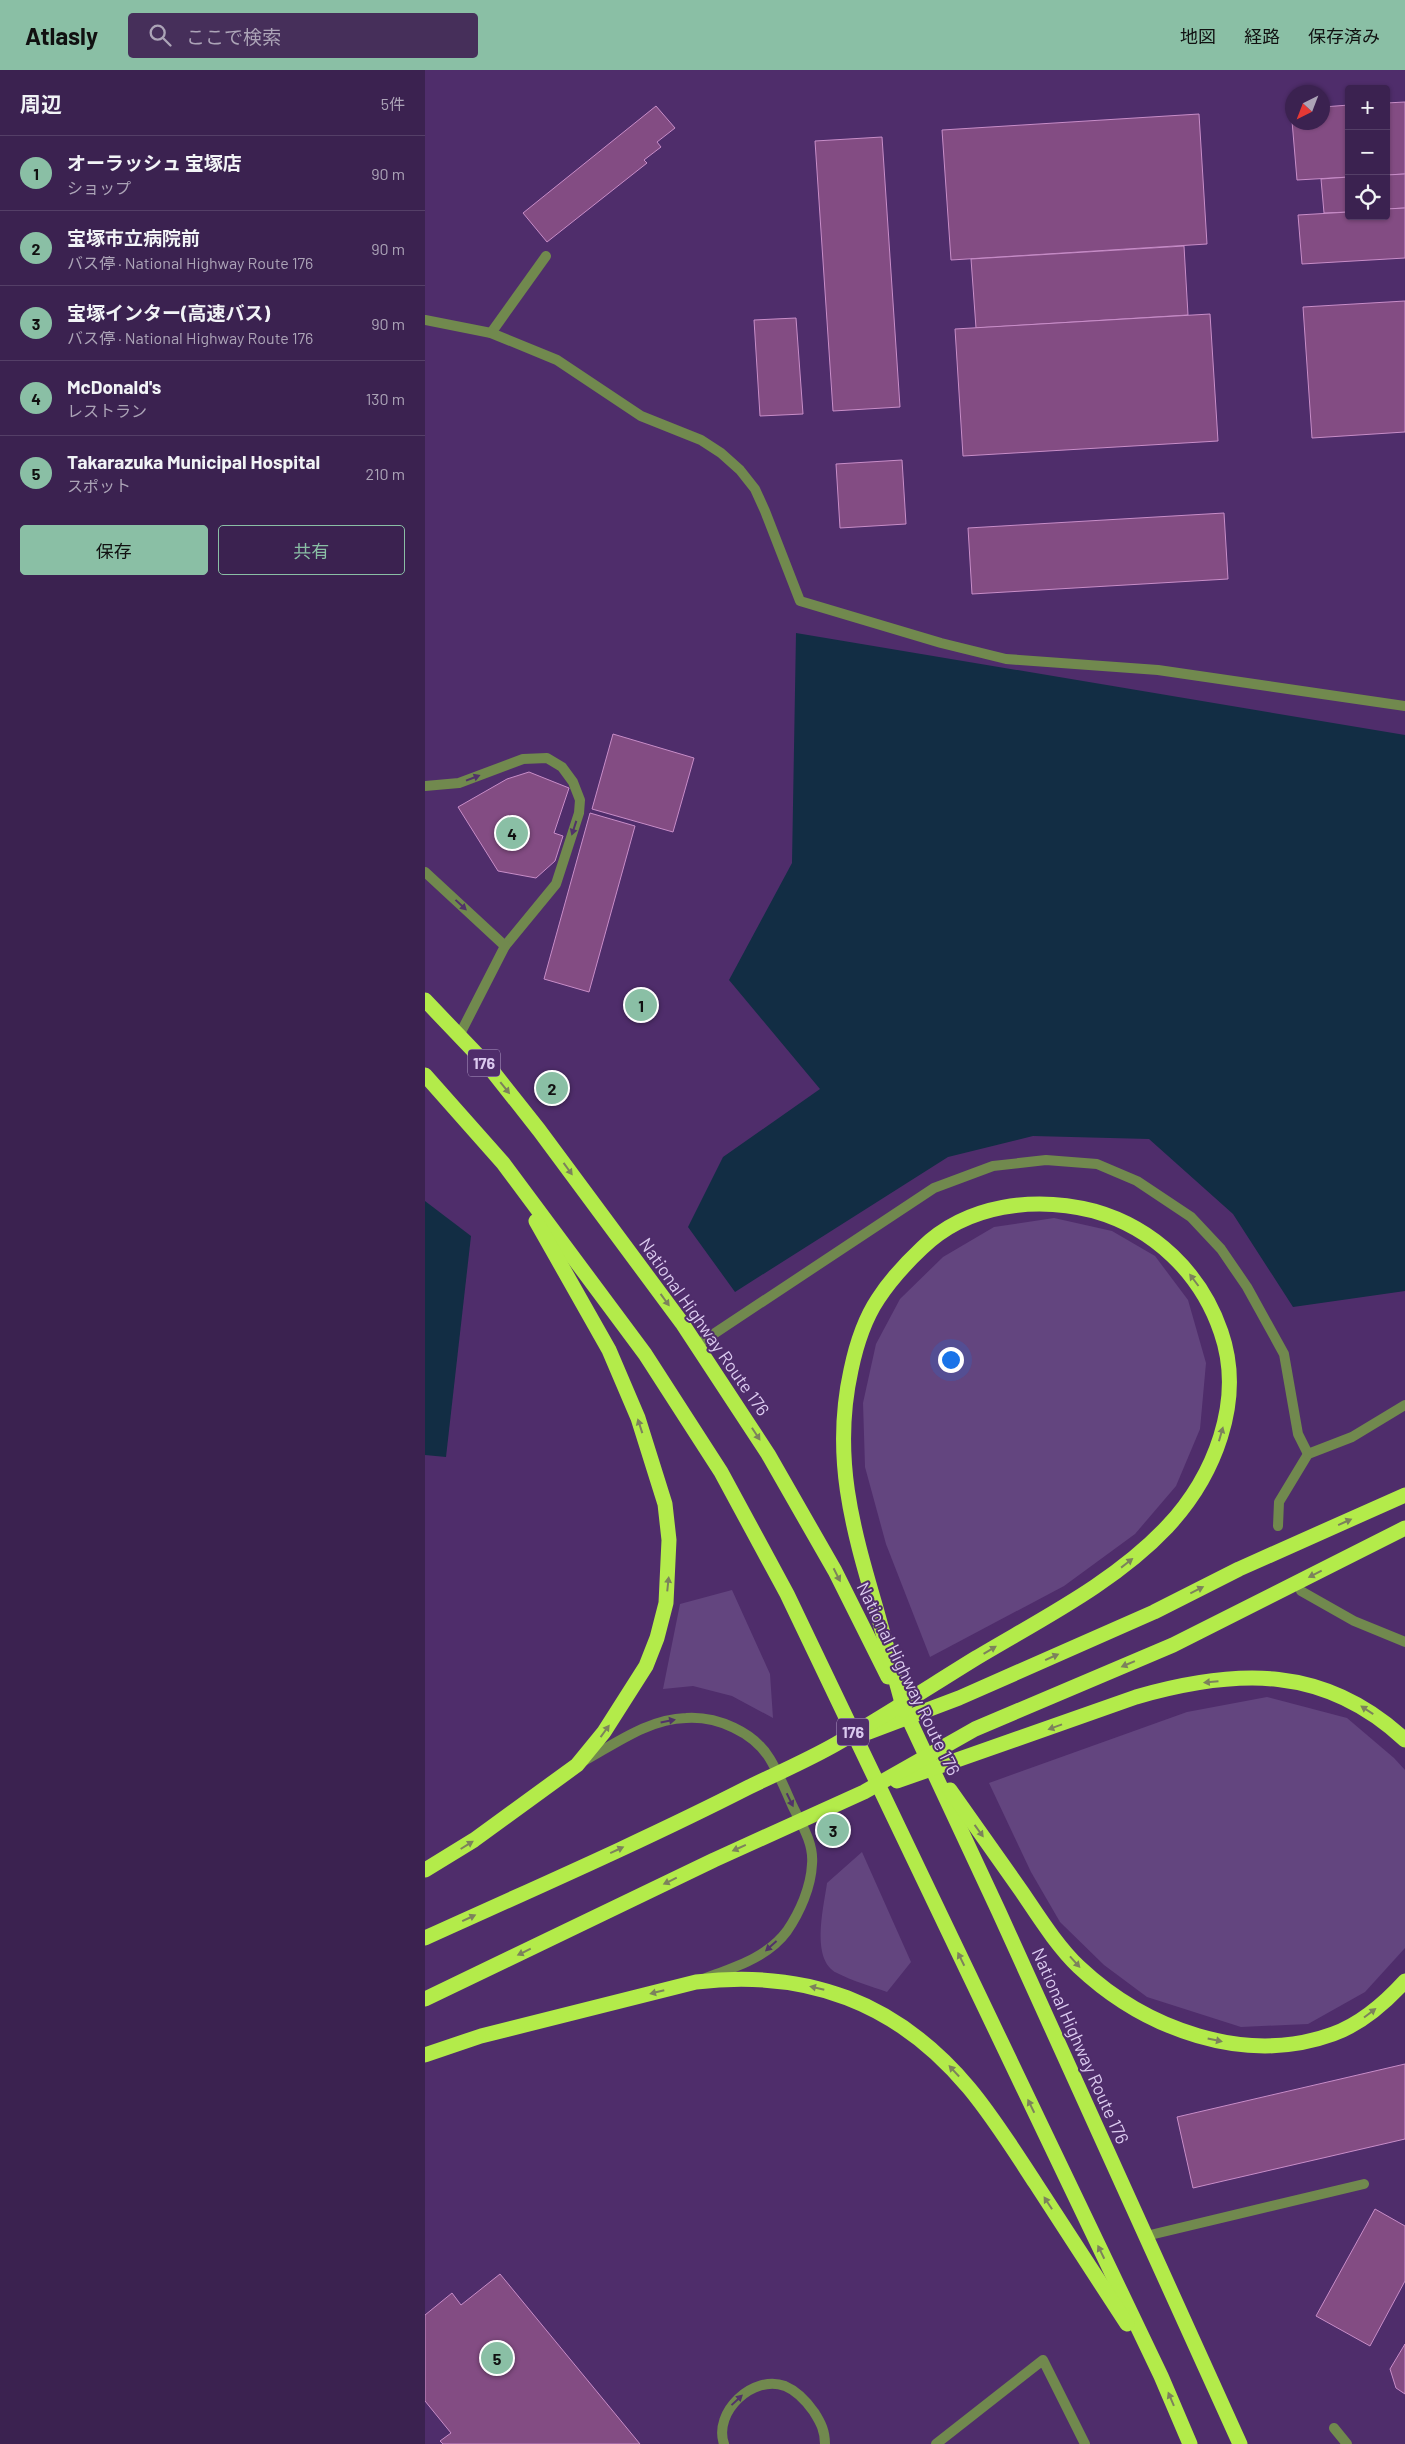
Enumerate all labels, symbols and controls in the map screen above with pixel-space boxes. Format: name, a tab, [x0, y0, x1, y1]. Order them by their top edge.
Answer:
search box	[128, 13, 478, 58]
text: Atlasly	[25, 21, 98, 50]
icon: search	[146, 21, 174, 49]
text: ここで検索	[186, 25, 281, 48]
text: 地図	[1180, 25, 1216, 47]
text: 経路	[1244, 25, 1280, 47]
text: 保存済み	[1308, 25, 1380, 47]
north arrow	[1285, 85, 1330, 130]
map controls	[1345, 85, 1390, 220]
button: +	[1345, 85, 1390, 130]
text: 周辺	[20, 91, 62, 116]
text: 5件	[381, 94, 405, 113]
button: −	[1345, 130, 1390, 175]
text: オーラッシュ 宝塚店	[67, 151, 242, 174]
text: 1	[33, 164, 39, 183]
text: 90 m	[371, 164, 405, 183]
button: locate	[1345, 175, 1390, 220]
text: ショップ	[67, 178, 131, 197]
text: 宝塚市立病院前	[67, 226, 200, 249]
text: 2	[32, 239, 40, 258]
text: 90 m	[371, 239, 405, 258]
text: バス停 · National Highway Route 176	[67, 253, 313, 272]
text: 宝塚インター(高速バス)	[67, 301, 270, 324]
text: 3	[32, 314, 40, 333]
text: 90 m	[371, 314, 405, 333]
text: バス停 · National Highway Route 176	[67, 328, 313, 347]
text: McDonald's	[67, 375, 161, 398]
text: 4	[31, 389, 41, 408]
text: 130 m	[366, 389, 405, 408]
text: レストラン	[67, 401, 147, 420]
text: Takarazuka Municipal Hospital	[67, 450, 320, 473]
text: 5	[32, 464, 40, 483]
text: 210 m	[366, 464, 405, 483]
text: スポット	[67, 476, 131, 495]
button: 保存	[20, 525, 208, 575]
button: 共有	[218, 525, 405, 575]
one-way arrow	[465, 774, 480, 781]
pin: 4	[496, 814, 528, 852]
one-way arrow	[570, 821, 577, 836]
one-way arrow	[454, 899, 466, 911]
pin: 1	[625, 986, 657, 1024]
road number: 176	[468, 1050, 500, 1076]
pin: 2	[536, 1069, 568, 1107]
one-way arrow	[500, 1081, 511, 1094]
one-way arrow	[563, 1162, 573, 1176]
street label: National Highway Route 176	[635, 1233, 775, 1420]
one-way arrow	[1189, 1273, 1199, 1287]
one-way arrow	[660, 1293, 670, 1306]
your location	[938, 1347, 964, 1373]
one-way arrow	[636, 1418, 643, 1433]
one-way arrow	[1218, 1426, 1226, 1441]
one-way arrow	[751, 1428, 760, 1441]
one-way arrow	[1338, 1518, 1352, 1526]
one-way arrow	[1120, 1557, 1133, 1568]
one-way arrow	[832, 1568, 841, 1582]
one-way arrow	[1307, 1570, 1322, 1578]
one-way arrow	[664, 1576, 672, 1592]
street label: National Highway Route 176	[852, 1579, 964, 1779]
one-way arrow	[1190, 1586, 1204, 1594]
one-way arrow	[984, 1646, 997, 1655]
one-way arrow	[1045, 1652, 1059, 1660]
one-way arrow	[1120, 1660, 1135, 1668]
one-way arrow	[1203, 1678, 1219, 1686]
one-way arrow	[1361, 1705, 1374, 1715]
one-way arrow	[660, 1716, 676, 1724]
road number: 176	[837, 1718, 869, 1745]
one-way arrow	[1048, 1724, 1063, 1731]
one-way arrow	[599, 1725, 610, 1738]
one-way arrow	[786, 1793, 794, 1807]
pin: 3	[817, 1811, 849, 1849]
one-way arrow	[974, 1824, 984, 1838]
one-way arrow	[460, 1840, 473, 1849]
one-way arrow	[732, 1844, 746, 1852]
one-way arrow	[610, 1846, 624, 1854]
one-way arrow	[663, 1877, 677, 1885]
one-way arrow	[462, 1913, 476, 1921]
one-way arrow	[766, 1940, 778, 1952]
street label: National Highway Route 176	[1028, 1944, 1134, 2147]
one-way arrow	[516, 1947, 531, 1956]
one-way arrow	[957, 1952, 965, 1966]
one-way arrow	[1069, 1955, 1081, 1967]
one-way arrow	[809, 1984, 825, 1992]
one-way arrow	[649, 1988, 664, 1996]
one-way arrow	[1363, 2008, 1377, 2018]
one-way arrow	[1207, 2036, 1222, 2044]
one-way arrow	[948, 2066, 960, 2078]
one-way arrow	[1027, 2098, 1035, 2113]
one-way arrow	[1044, 2196, 1053, 2210]
one-way arrow	[1097, 2245, 1105, 2259]
pin: 5	[481, 2339, 513, 2377]
one-way arrow	[1166, 2392, 1174, 2406]
one-way arrow	[731, 2394, 743, 2406]

